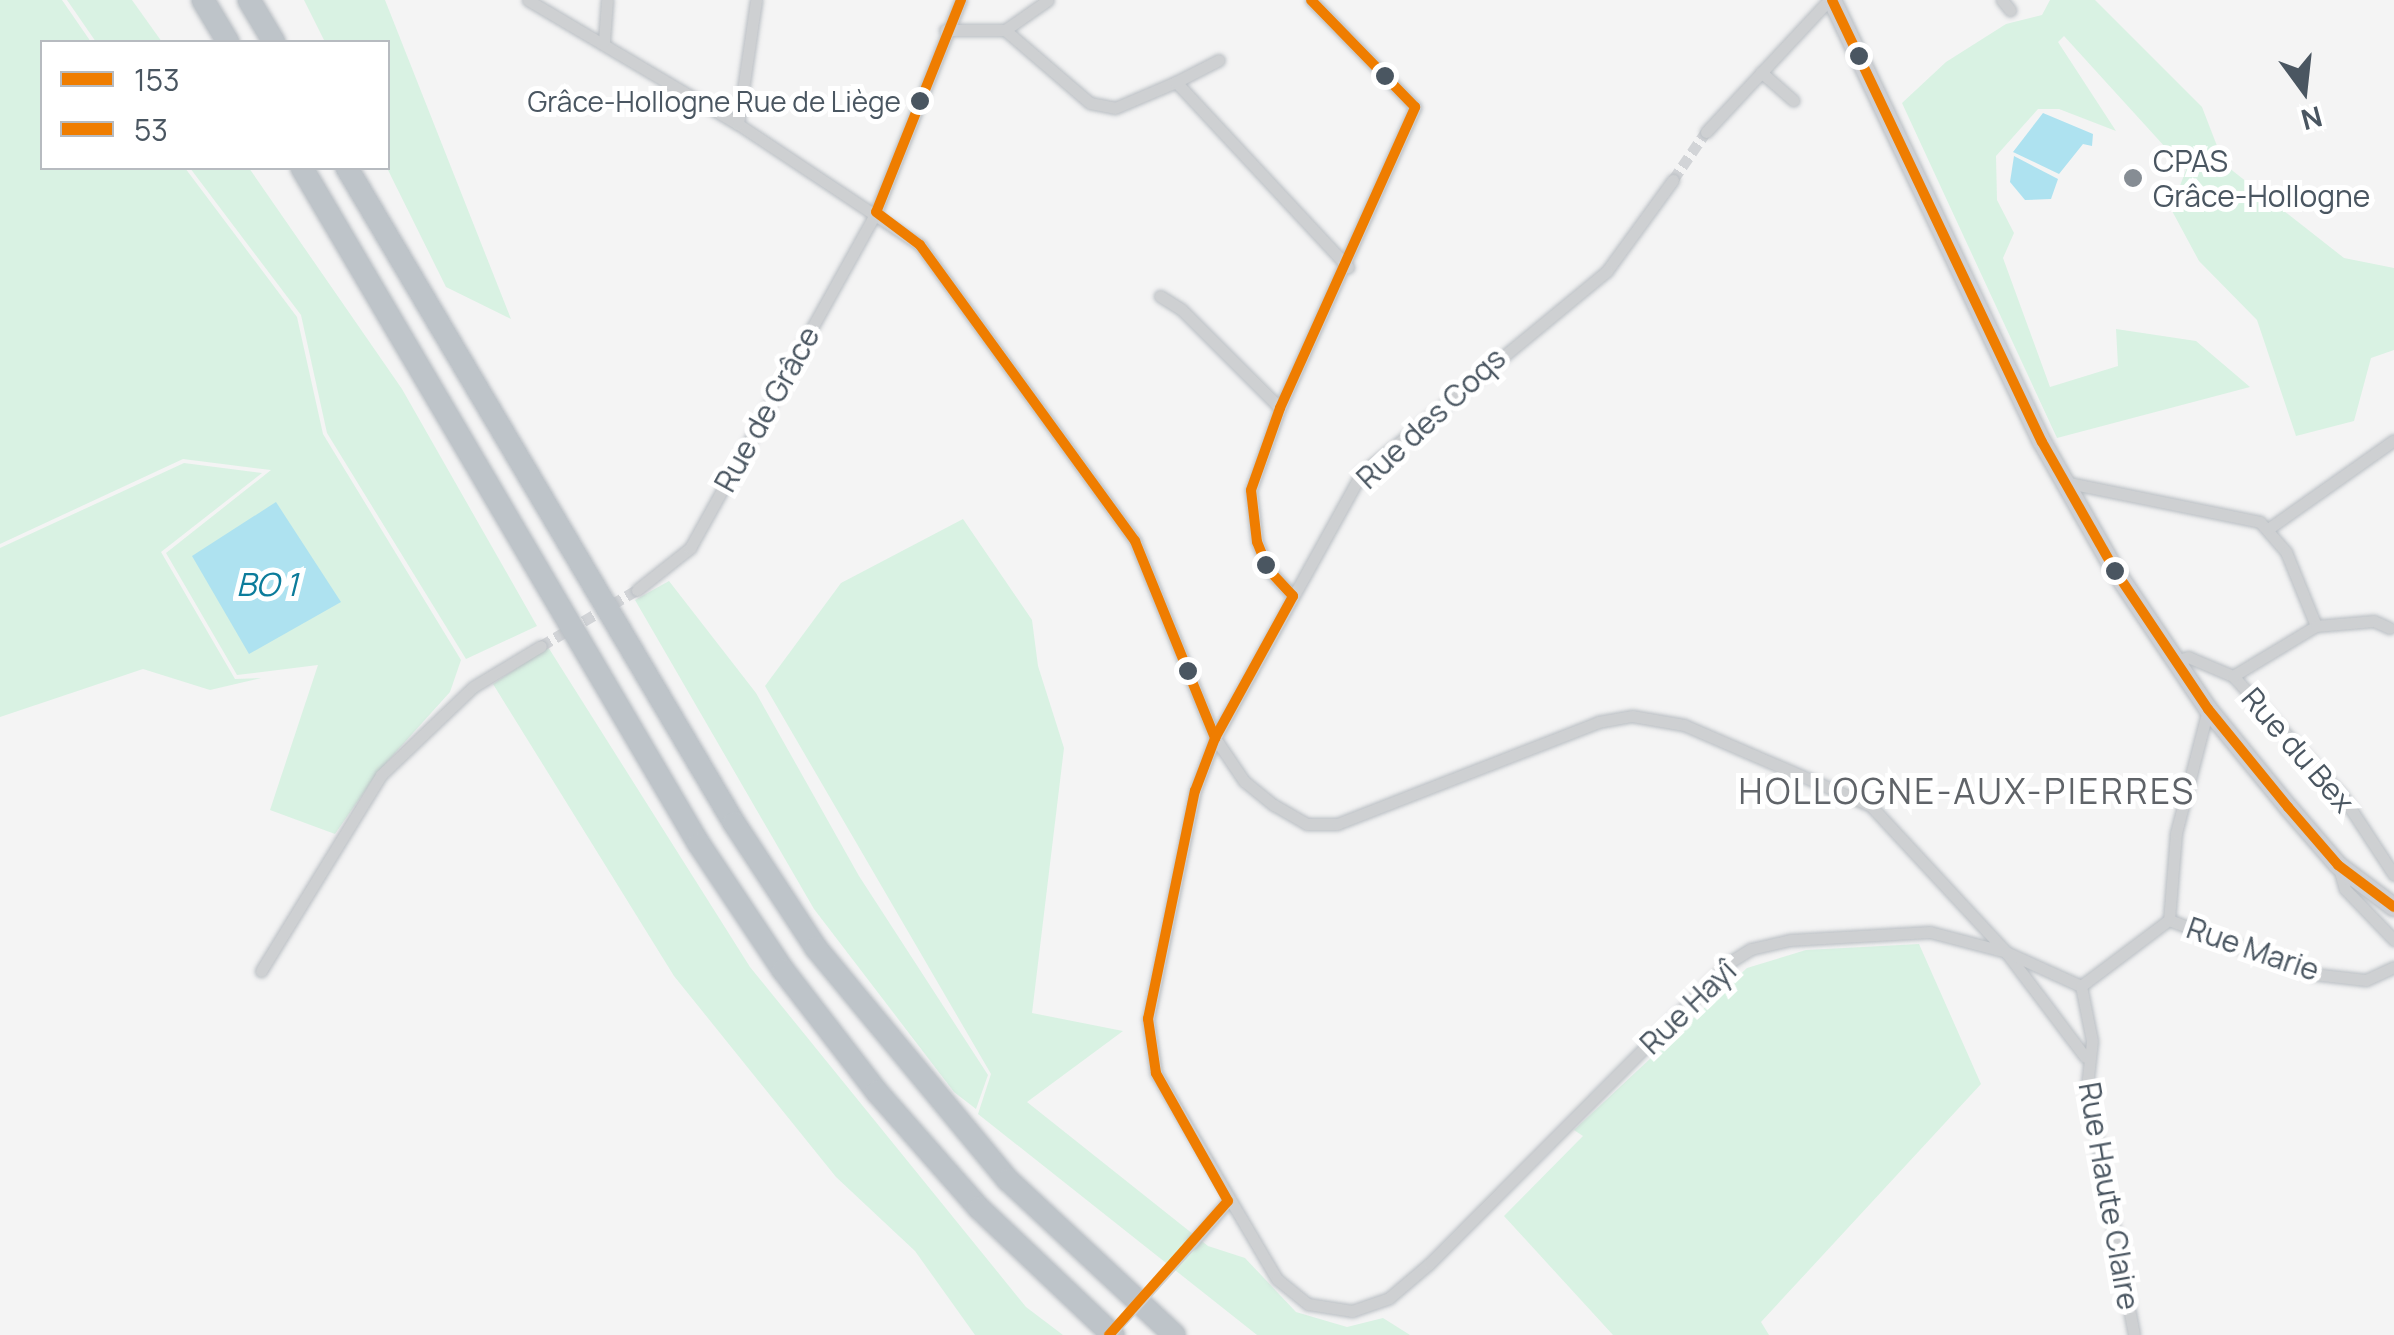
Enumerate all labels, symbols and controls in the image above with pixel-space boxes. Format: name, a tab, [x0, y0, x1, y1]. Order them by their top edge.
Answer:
legend	[40, 40, 390, 170]
north arrow	[2254, 40, 2354, 140]
unlabelled marker	[1849, 46, 1869, 66]
text: 153	[134, 59, 180, 100]
unlabelled marker	[1375, 66, 1395, 86]
place label: Grâce-Hollogne Rue de Liège	[528, 84, 901, 118]
marker: Grâce-Hollogne Rue de Liège	[910, 91, 930, 111]
text: N	[2297, 98, 2326, 140]
text: 53	[134, 109, 168, 150]
place label: CPAS Grâce-Hollogne	[2153, 143, 2370, 214]
marker: CPAS Grâce-Hollogne	[2122, 167, 2144, 189]
street label: Rue de Grâce	[707, 320, 827, 498]
street label: Rue des Coqs	[1349, 340, 1513, 496]
unlabelled marker	[1256, 555, 1276, 575]
unlabelled marker	[2105, 561, 2125, 581]
water label: BO 1	[236, 565, 298, 603]
unlabelled marker	[1178, 661, 1198, 681]
street label: Rue du Bex	[2234, 680, 2362, 820]
district label: HOLLOGNE-AUX-PIERRES	[1738, 770, 2196, 812]
street label: Rue Marie	[2182, 910, 2324, 988]
street label: Rue Hayî	[1633, 953, 1743, 1061]
street label: Rue Haute Claire	[2071, 1079, 2147, 1313]

